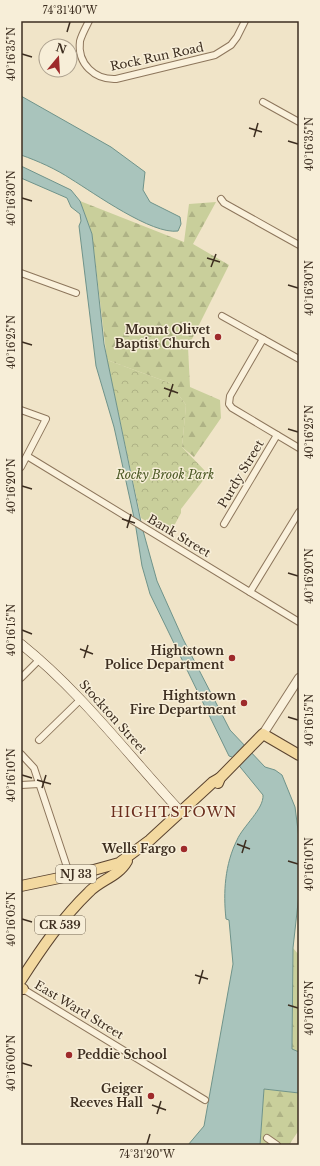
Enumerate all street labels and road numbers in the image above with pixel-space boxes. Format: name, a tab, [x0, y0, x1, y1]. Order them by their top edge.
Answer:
street label: Rock Run Road	[109, 39, 205, 74]
street label: Purdy Street	[214, 437, 267, 511]
street label: Bank Street	[145, 511, 214, 560]
street label: Stockton Street	[76, 677, 151, 757]
road number: NJ 33	[56, 865, 96, 883]
road number: CR 539	[35, 916, 85, 934]
street label: East Ward Street	[32, 977, 127, 1042]

